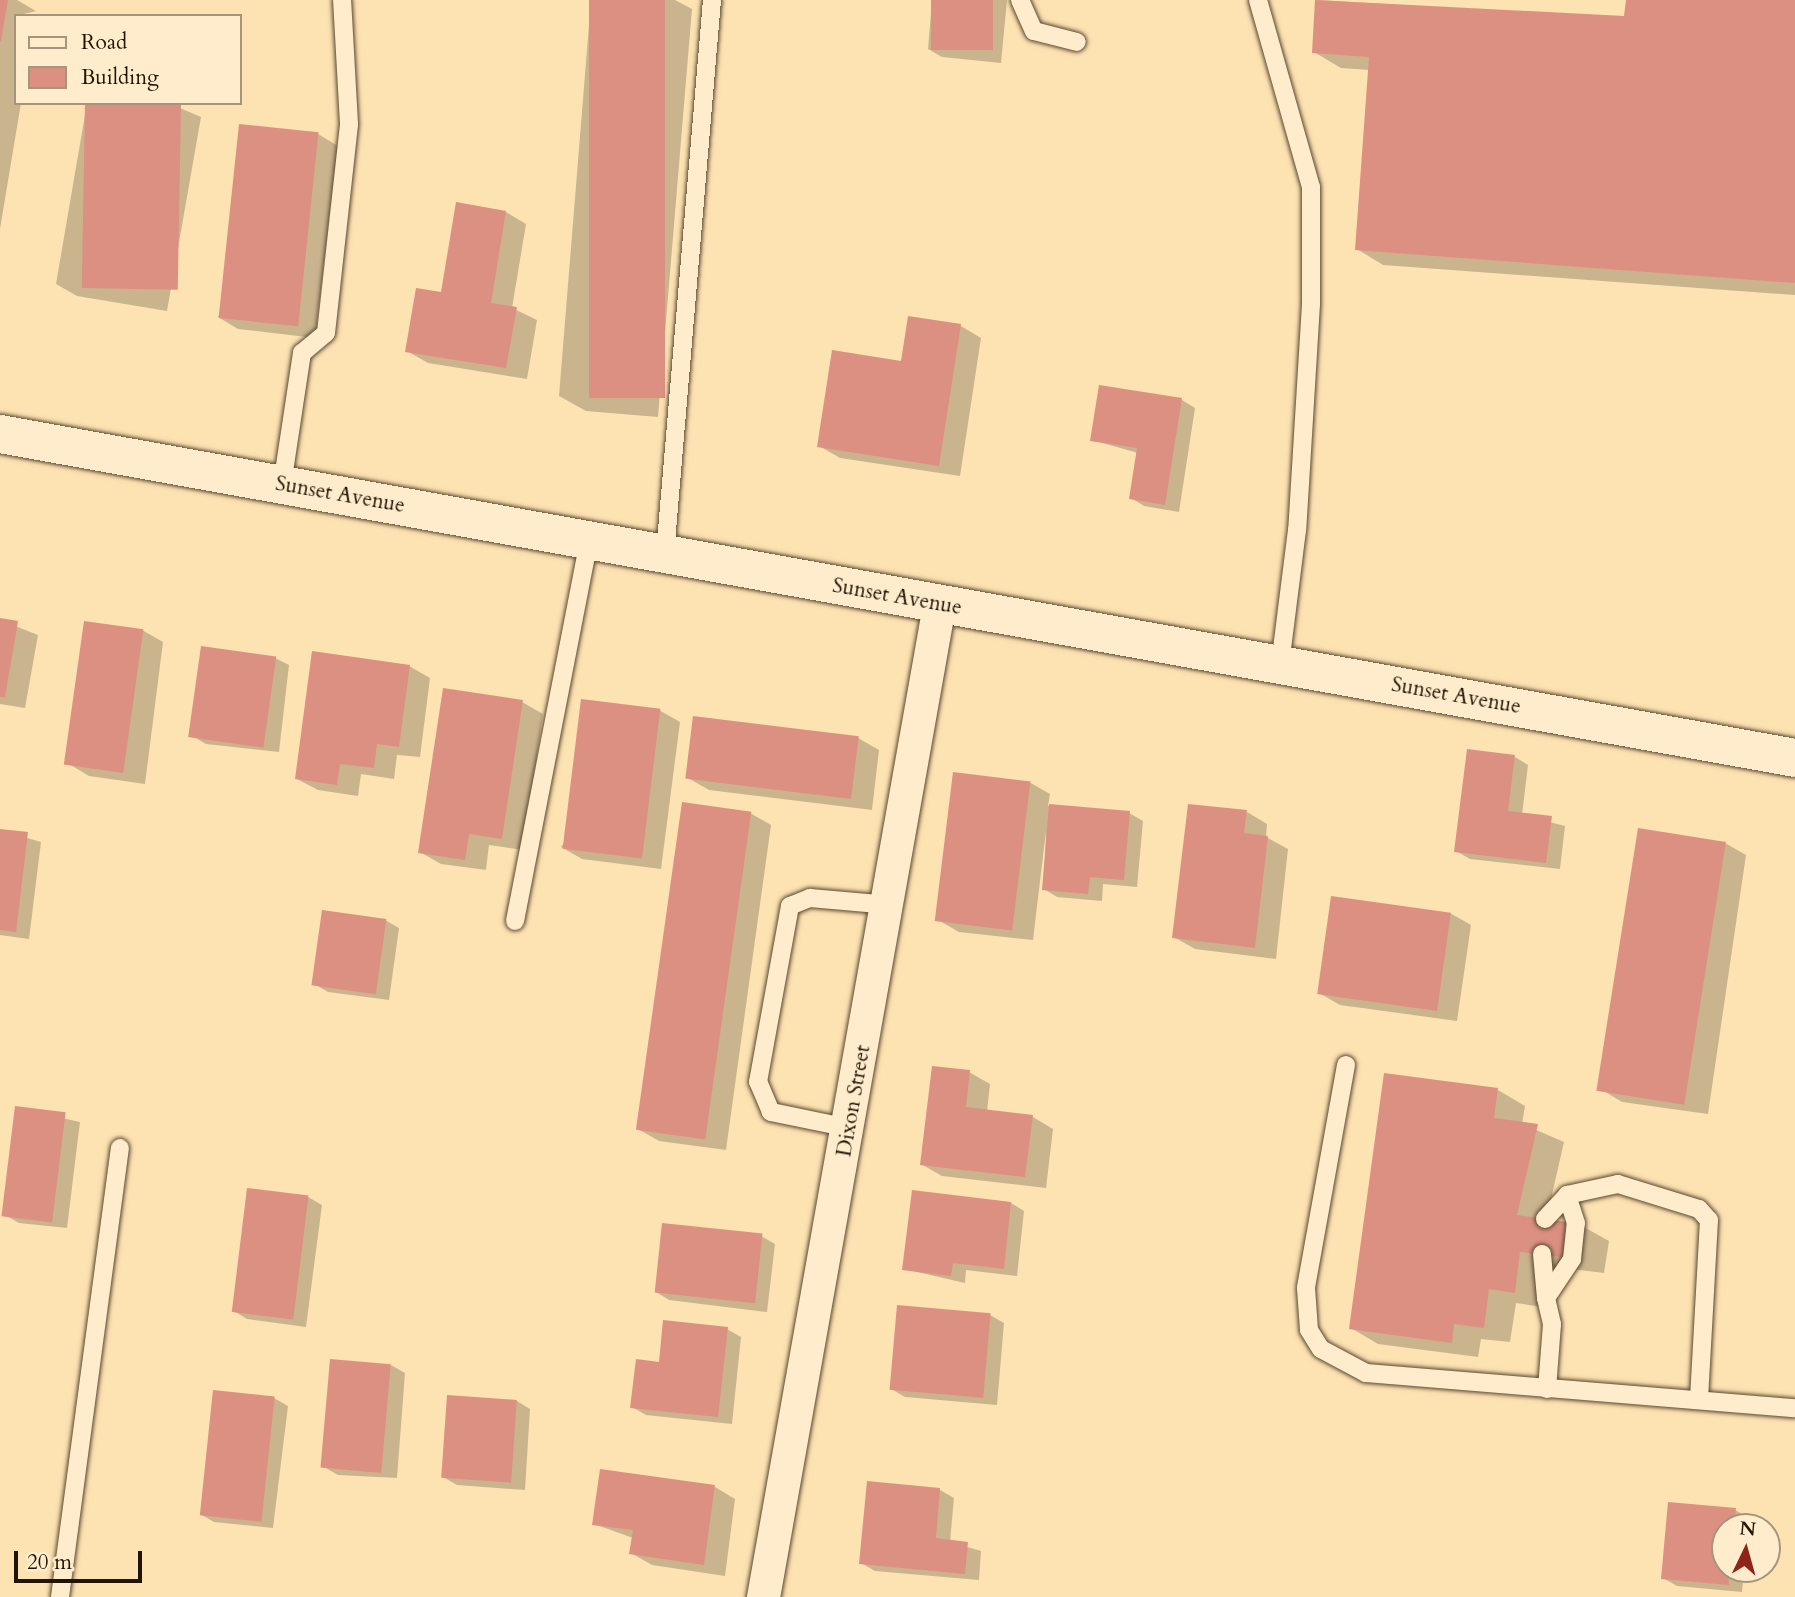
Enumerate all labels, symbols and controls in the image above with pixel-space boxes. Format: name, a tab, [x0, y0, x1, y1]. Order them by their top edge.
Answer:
legend	[14, 14, 242, 105]
text: Road	[81, 28, 127, 57]
text: Building	[81, 63, 159, 92]
street label: Sunset Avenue	[273, 471, 407, 519]
street label: Sunset Avenue	[830, 573, 964, 621]
street label: Sunset Avenue	[1389, 672, 1523, 720]
street label: Dixon Street	[832, 1043, 876, 1159]
north arrow	[1711, 1513, 1781, 1583]
text: N	[1738, 1515, 1757, 1543]
scale bar	[18, 1538, 145, 1582]
text: 20 m	[27, 1548, 72, 1577]

